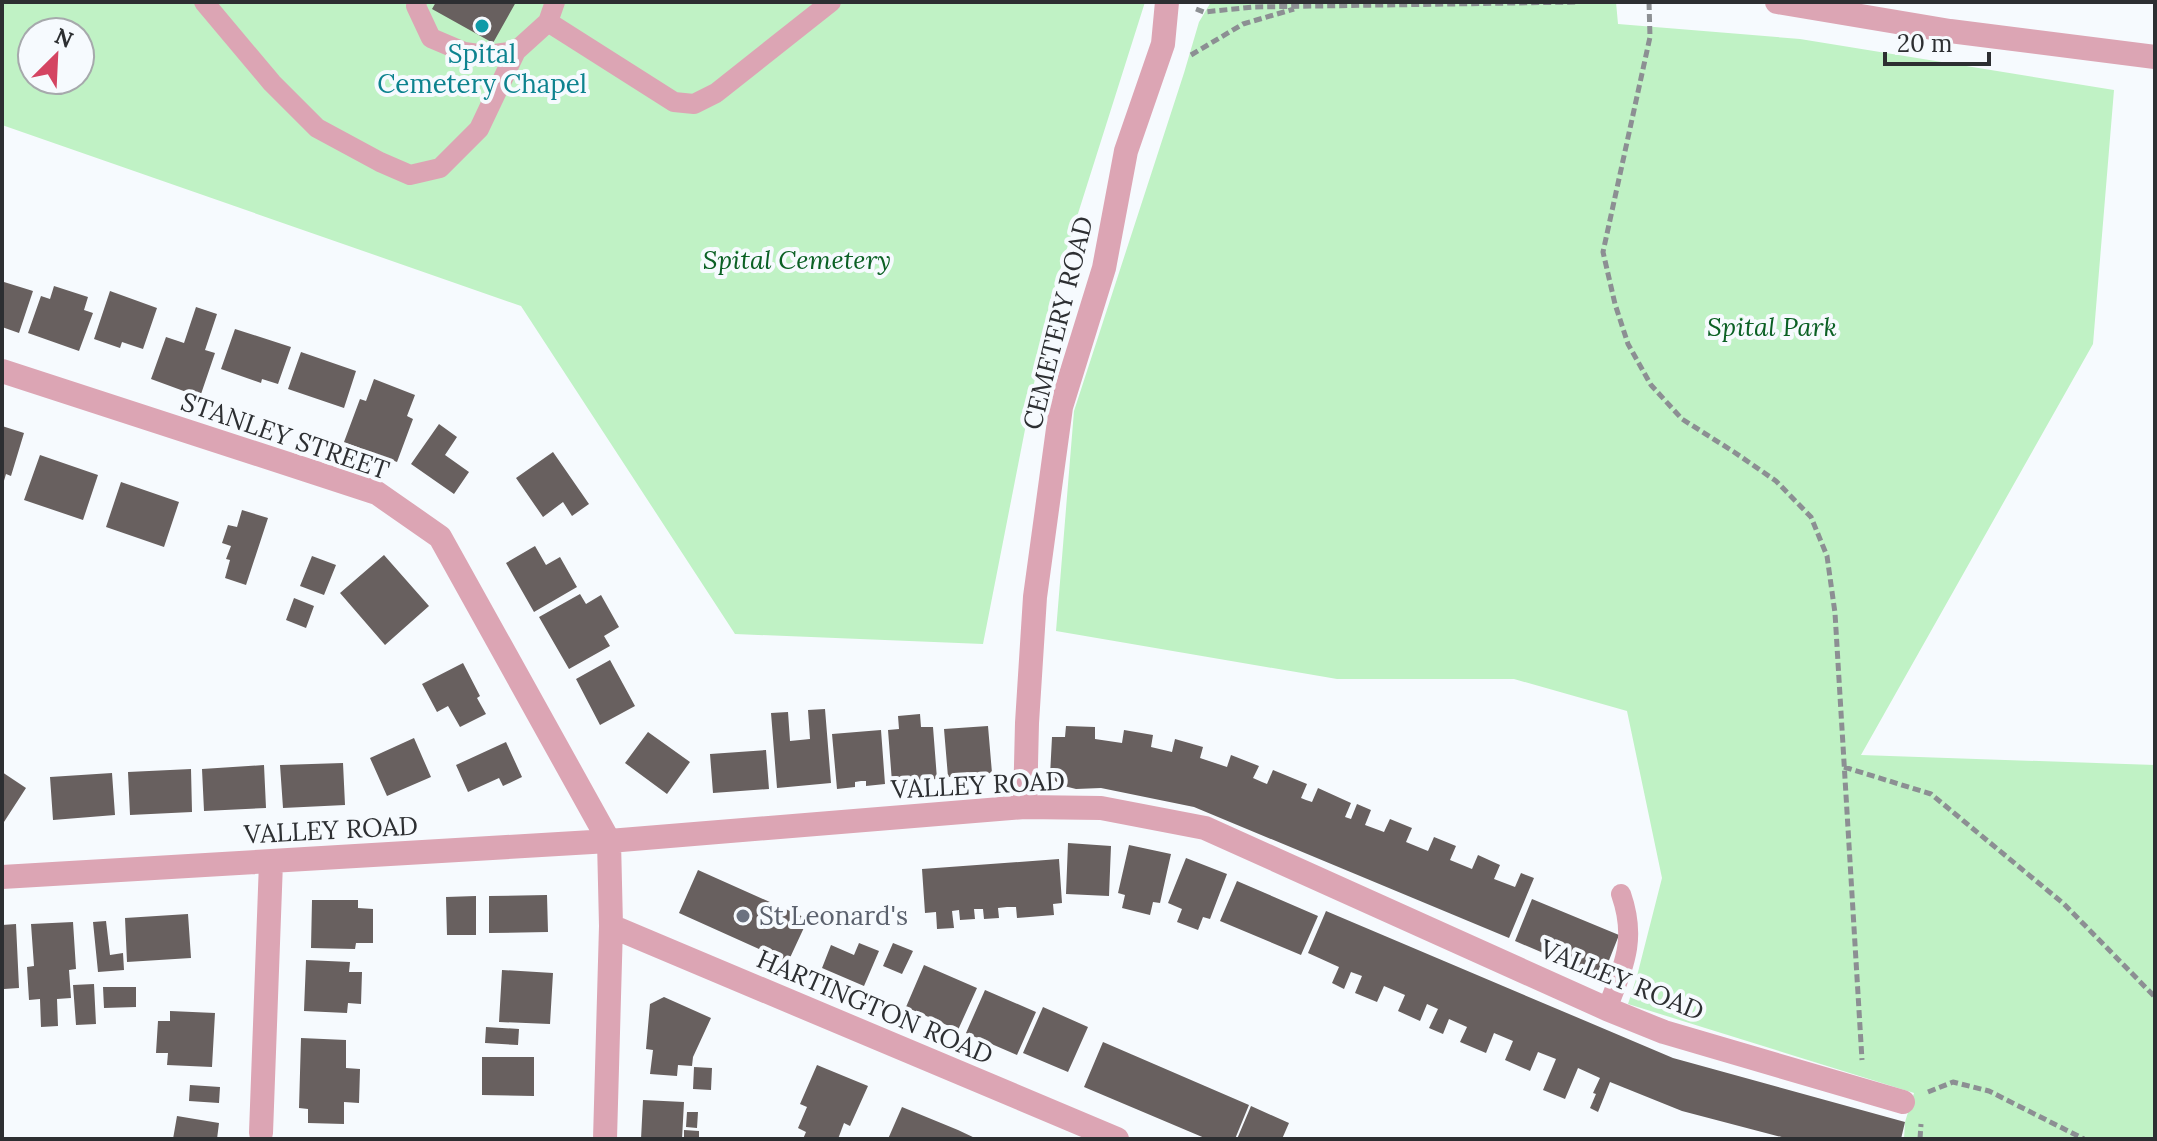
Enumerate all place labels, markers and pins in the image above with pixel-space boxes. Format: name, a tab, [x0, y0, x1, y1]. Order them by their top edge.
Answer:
marker: Spital Cemetery Chapel	[473, 17, 491, 35]
place label: Spital Cemetery Chapel	[377, 37, 587, 100]
place label: St Leonard's	[759, 899, 908, 932]
marker: St Leonard's	[734, 907, 752, 925]

